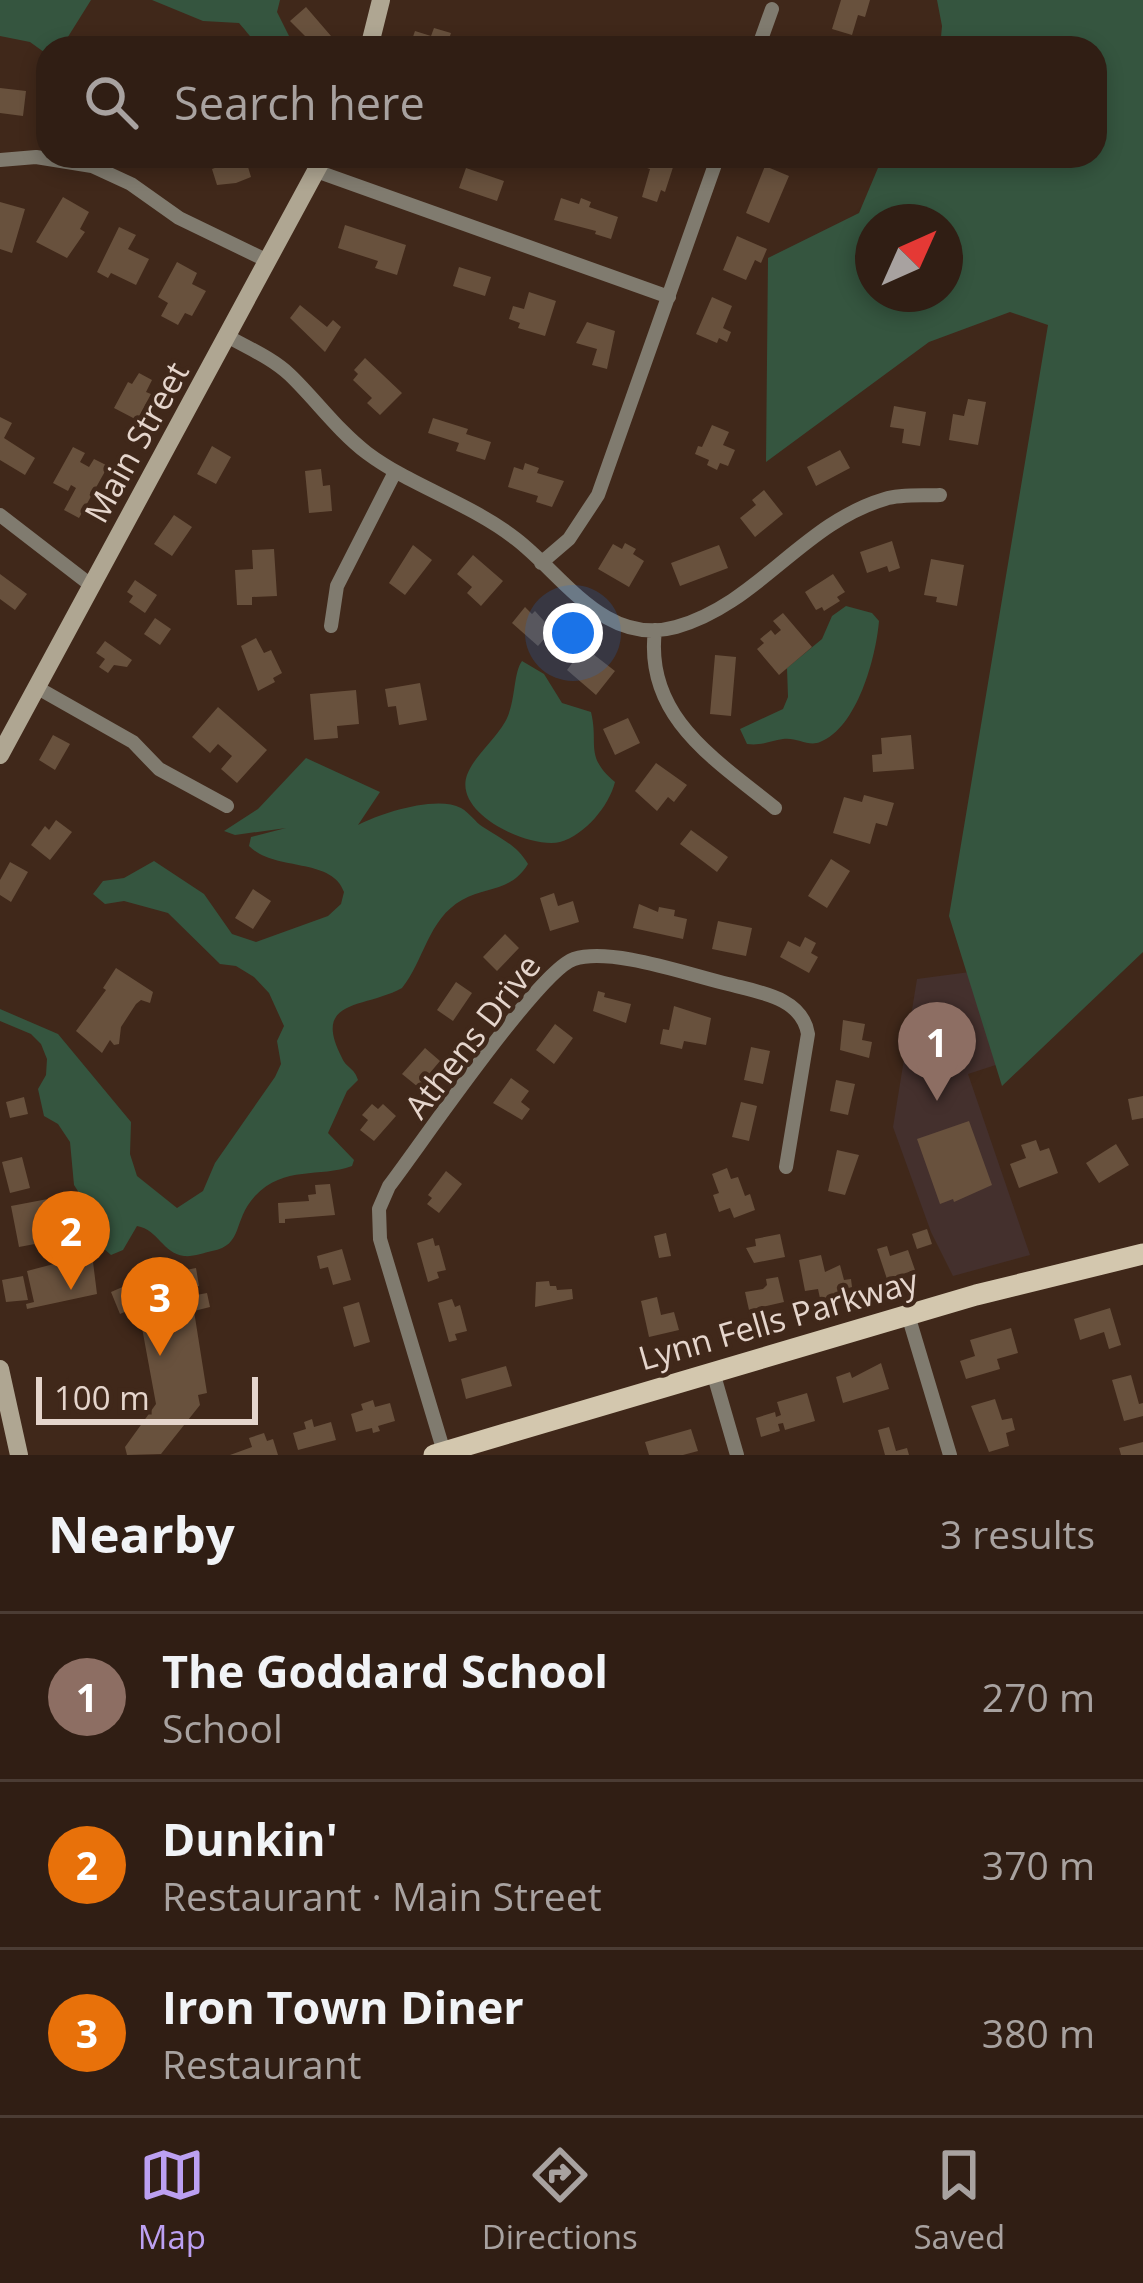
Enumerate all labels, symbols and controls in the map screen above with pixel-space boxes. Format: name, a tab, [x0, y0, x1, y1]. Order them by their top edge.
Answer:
search box	[36, 36, 1107, 168]
icon: search	[78, 69, 144, 135]
text: Search here	[174, 72, 425, 133]
north arrow	[855, 204, 963, 312]
street label: Main Street	[73, 354, 199, 530]
your location	[543, 603, 603, 663]
street label: Athens Drive	[394, 945, 550, 1127]
pin: 1	[898, 1002, 976, 1101]
pin: 2	[32, 1191, 110, 1290]
pin: 3	[121, 1257, 199, 1356]
street label: Lynn Fells Parkway	[633, 1257, 923, 1380]
scale bar	[36, 1371, 258, 1424]
text: 100 m	[54, 1375, 150, 1420]
text: Nearby	[48, 1498, 235, 1568]
text: 3 results	[940, 1507, 1095, 1560]
text: The Goddard School	[162, 1640, 608, 1701]
text: 1	[76, 1670, 98, 1723]
text: 270 m	[982, 1670, 1095, 1723]
text: School	[162, 1701, 283, 1754]
text: Dunkin'	[162, 1808, 338, 1869]
text: 2	[76, 1838, 98, 1891]
text: 370 m	[982, 1838, 1095, 1891]
text: Restaurant · Main Street	[162, 1869, 602, 1922]
text: Iron Town Diner	[162, 1976, 524, 2037]
text: 3	[76, 2006, 98, 2059]
text: 380 m	[982, 2006, 1095, 2059]
text: Restaurant	[162, 2037, 361, 2090]
tab: Map	[138, 2142, 206, 2259]
tab: Directions	[482, 2142, 638, 2259]
tab: Saved	[913, 2142, 1005, 2259]

